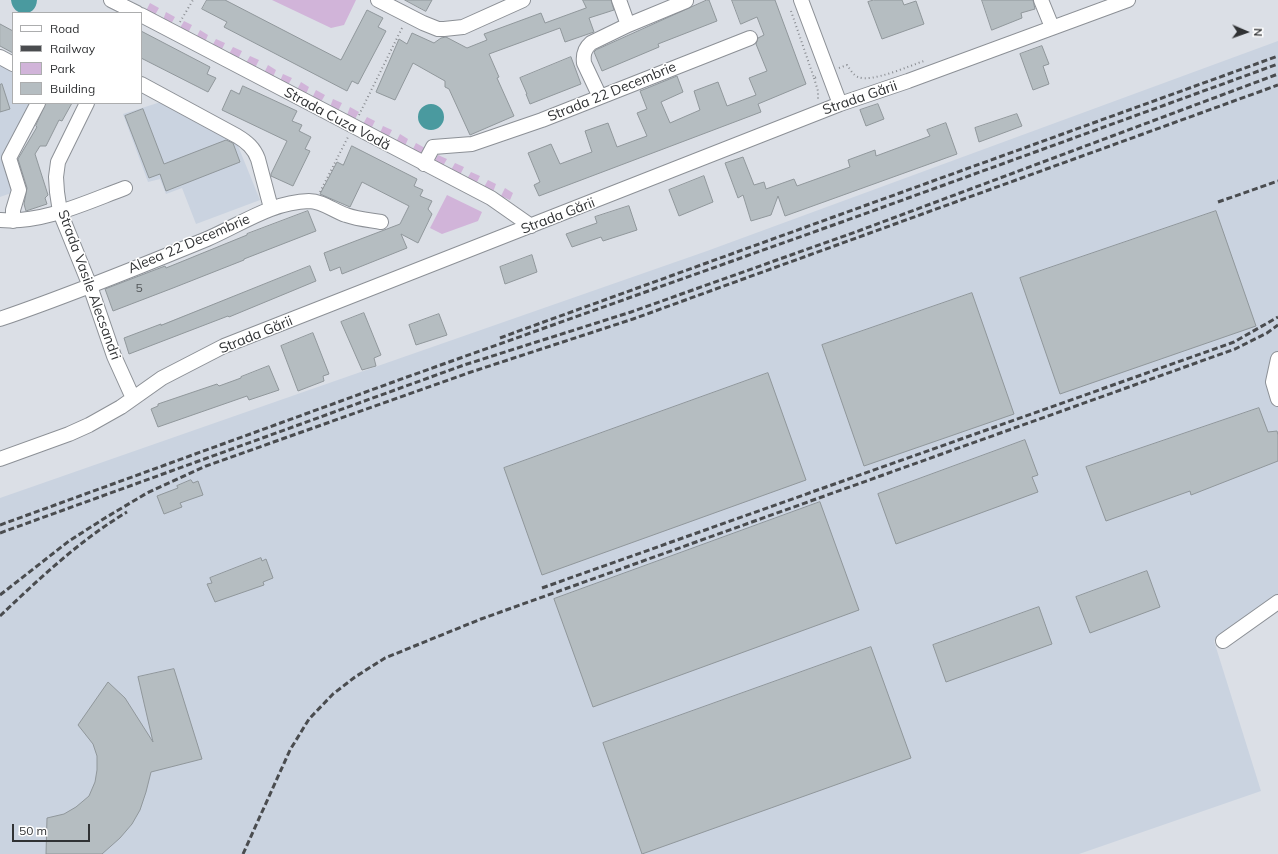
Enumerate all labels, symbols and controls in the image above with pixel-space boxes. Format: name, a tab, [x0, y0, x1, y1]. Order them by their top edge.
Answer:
legend	[12, 12, 142, 104]
north arrow	[1226, 12, 1266, 52]
text: Road	[50, 21, 79, 36]
text: N	[1251, 28, 1265, 37]
text: Railway	[50, 41, 95, 56]
street label: Strada 22 Decembrie	[545, 59, 679, 125]
text: Park	[50, 61, 75, 76]
street label: Strada Gării	[820, 77, 900, 119]
text: Building	[50, 81, 95, 96]
street label: Strada Cuza Vodă	[281, 84, 393, 154]
street label: Strada Gării	[519, 194, 597, 238]
street label: Strada Vasile Alecsandri	[54, 208, 124, 362]
street label: Aleea 22 Decembrie	[126, 211, 252, 277]
house number: 5	[135, 281, 143, 295]
street label: Strada Gării	[217, 313, 295, 357]
scale bar	[14, 816, 92, 842]
text: 50 m	[19, 823, 47, 838]

